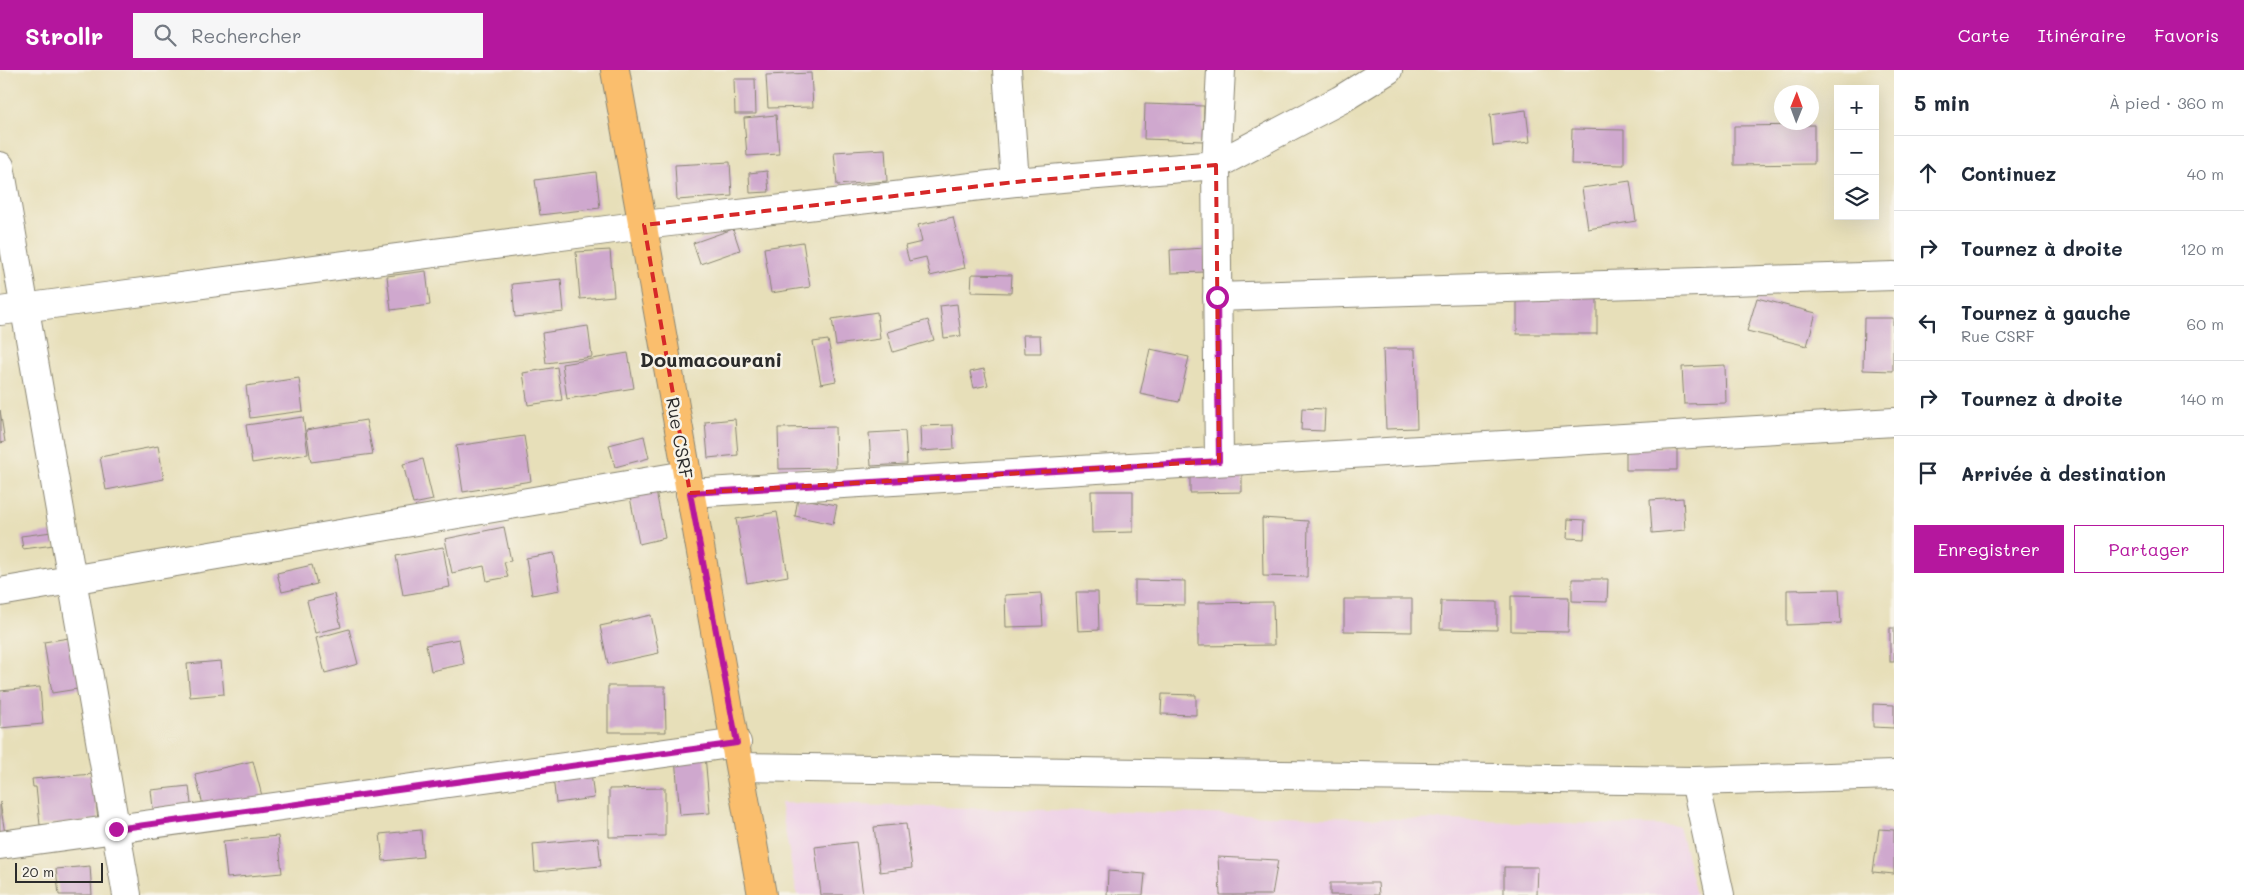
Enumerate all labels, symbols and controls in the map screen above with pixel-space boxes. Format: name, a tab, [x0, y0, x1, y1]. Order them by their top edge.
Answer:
search box	[133, 13, 483, 58]
text: Strollr	[25, 20, 103, 51]
icon: search	[151, 21, 179, 49]
text: Rechercher	[191, 23, 302, 48]
text: Carte	[1958, 23, 2010, 47]
text: Itinéraire	[2038, 23, 2126, 47]
text: Favoris	[2154, 23, 2219, 47]
north arrow	[1774, 85, 1819, 130]
map controls	[1834, 85, 1879, 220]
button: +	[1834, 85, 1879, 130]
text: 5 min	[1914, 89, 1970, 116]
text: À pied · 360 m	[2109, 92, 2224, 113]
button: −	[1834, 130, 1879, 175]
icon: ahead	[1914, 159, 1942, 187]
text: Continuez	[1961, 161, 2056, 186]
text: 40 m	[2187, 163, 2224, 184]
button: layers	[1834, 175, 1879, 220]
icon: right	[1914, 234, 1942, 262]
text: Tournez à droite	[1961, 236, 2123, 261]
text: 120 m	[2180, 238, 2224, 259]
route start	[1206, 286, 1229, 309]
text: Tournez à gauche	[1961, 300, 2130, 325]
icon: left	[1914, 309, 1942, 337]
text: 60 m	[2187, 313, 2224, 334]
text: Rue CSRF	[1961, 325, 2035, 346]
district label: Doumacourani	[640, 346, 782, 372]
icon: right	[1914, 384, 1942, 412]
text: Tournez à droite	[1961, 386, 2123, 411]
text: 140 m	[2180, 388, 2224, 409]
street label: Rue CSRF	[661, 395, 699, 481]
icon: arrive	[1914, 459, 1942, 487]
text: Arrivée à destination	[1961, 461, 2166, 486]
button: Enregistrer	[1914, 525, 2064, 573]
button: Partager	[2074, 525, 2224, 573]
route end	[105, 818, 128, 841]
scale bar	[15, 860, 102, 883]
text: 20 m	[22, 862, 54, 881]

